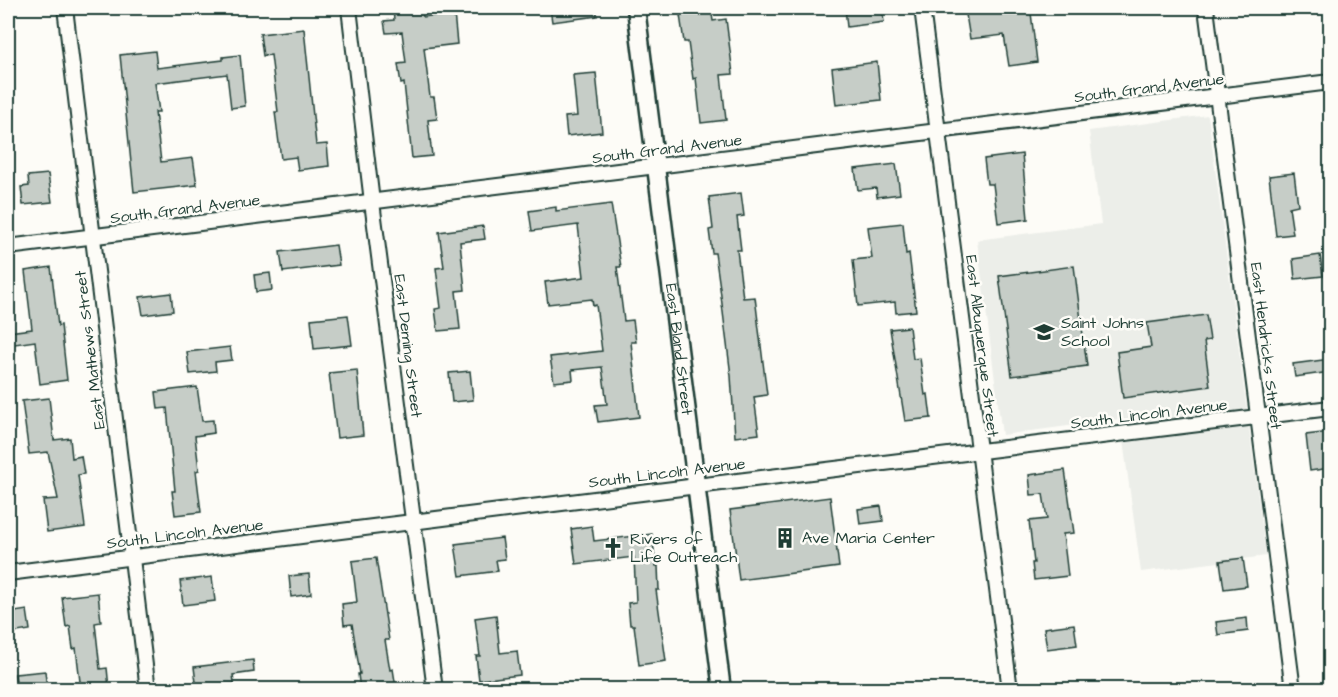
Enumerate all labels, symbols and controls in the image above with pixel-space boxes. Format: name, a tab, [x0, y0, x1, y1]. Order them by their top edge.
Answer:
street label: South Grand Avenue	[1073, 68, 1226, 108]
street label: South Grand Avenue	[591, 129, 744, 169]
street label: South Grand Avenue	[109, 189, 262, 229]
street label: East Albuquerque Street	[960, 254, 1004, 439]
street label: East Hendricks Street	[1245, 261, 1287, 431]
street label: East Mathews Street	[69, 269, 111, 431]
street label: East Deming Street	[387, 273, 428, 420]
street label: East Bland Street	[660, 282, 698, 417]
place label: Saint Johns School	[1061, 312, 1144, 352]
school or university icon: Saint Johns School	[1032, 320, 1056, 344]
street label: South Lincoln Avenue	[1069, 393, 1229, 435]
street label: South Lincoln Avenue	[587, 452, 747, 494]
street label: South Lincoln Avenue	[105, 513, 265, 555]
building icon: Ave Maria Center	[773, 526, 797, 550]
place label: Ave Maria Center	[802, 527, 935, 549]
place label: Rivers of Life Outreach	[630, 528, 737, 568]
church icon: Rivers of Life Outreach	[601, 536, 625, 560]

